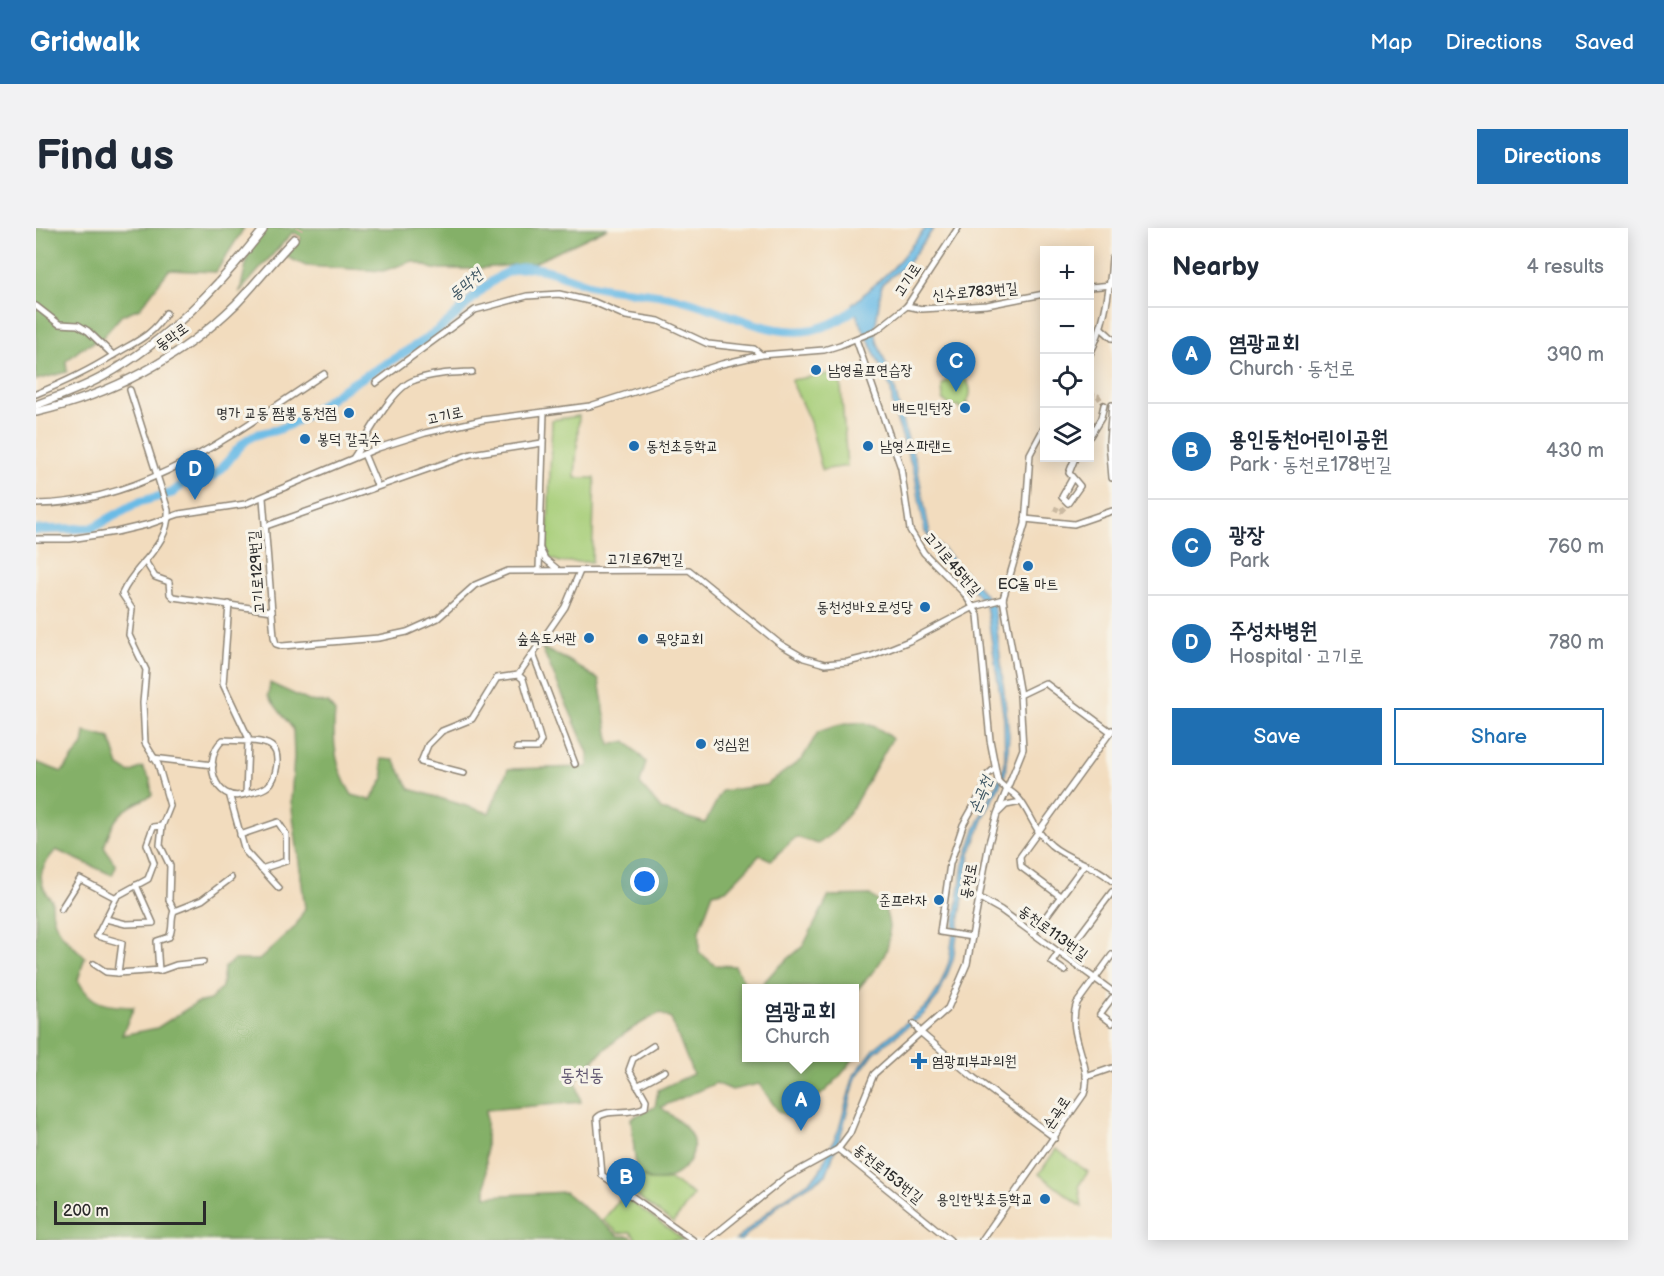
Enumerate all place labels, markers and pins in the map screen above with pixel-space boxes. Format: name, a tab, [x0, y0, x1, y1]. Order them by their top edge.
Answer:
pin: C	[936, 342, 976, 392]
place label: 남영골프연습장	[828, 361, 913, 380]
marker: 남영골프연습장	[809, 363, 823, 377]
place label: 배드민턴장	[893, 399, 953, 418]
marker: 배드민턴장	[958, 401, 972, 415]
place label: 명가 교동 짬뽕 동천점	[216, 404, 337, 423]
marker: 명가 교동 짬뽕 동천점	[342, 406, 356, 420]
place label: 봉덕 칼국수	[317, 430, 381, 449]
marker: 봉덕 칼국수	[298, 432, 312, 446]
place label: 동천초등학교	[646, 437, 718, 456]
place label: 남영스파랜드	[880, 437, 952, 456]
marker: 동천초등학교	[627, 439, 641, 453]
marker: 남영스파랜드	[861, 439, 875, 453]
pin: D	[176, 450, 214, 500]
marker: EC돌 마트	[1021, 559, 1035, 573]
place label: EC돌 마트	[998, 575, 1058, 594]
place label: 동천성바오로성당	[816, 598, 913, 617]
marker: 동천성바오로성당	[918, 600, 932, 614]
place label: 숲속도서관	[517, 629, 577, 648]
place label: 목양교회	[655, 630, 703, 649]
marker: 숲속도서관	[582, 631, 596, 645]
marker: 목양교회	[636, 632, 650, 646]
place label: 성심원	[713, 735, 749, 754]
marker: 성심원	[694, 737, 708, 751]
place label: 준프라자	[879, 891, 927, 910]
marker: 준프라자	[932, 893, 946, 907]
marker: 염광피부과의원	[910, 1052, 928, 1070]
place label: 염광피부과의원	[932, 1052, 1017, 1071]
pin: A	[782, 1082, 820, 1131]
pin: B	[606, 1158, 646, 1208]
place label: 용인한빛초등학교	[936, 1190, 1033, 1209]
marker: 용인한빛초등학교	[1038, 1192, 1052, 1206]

